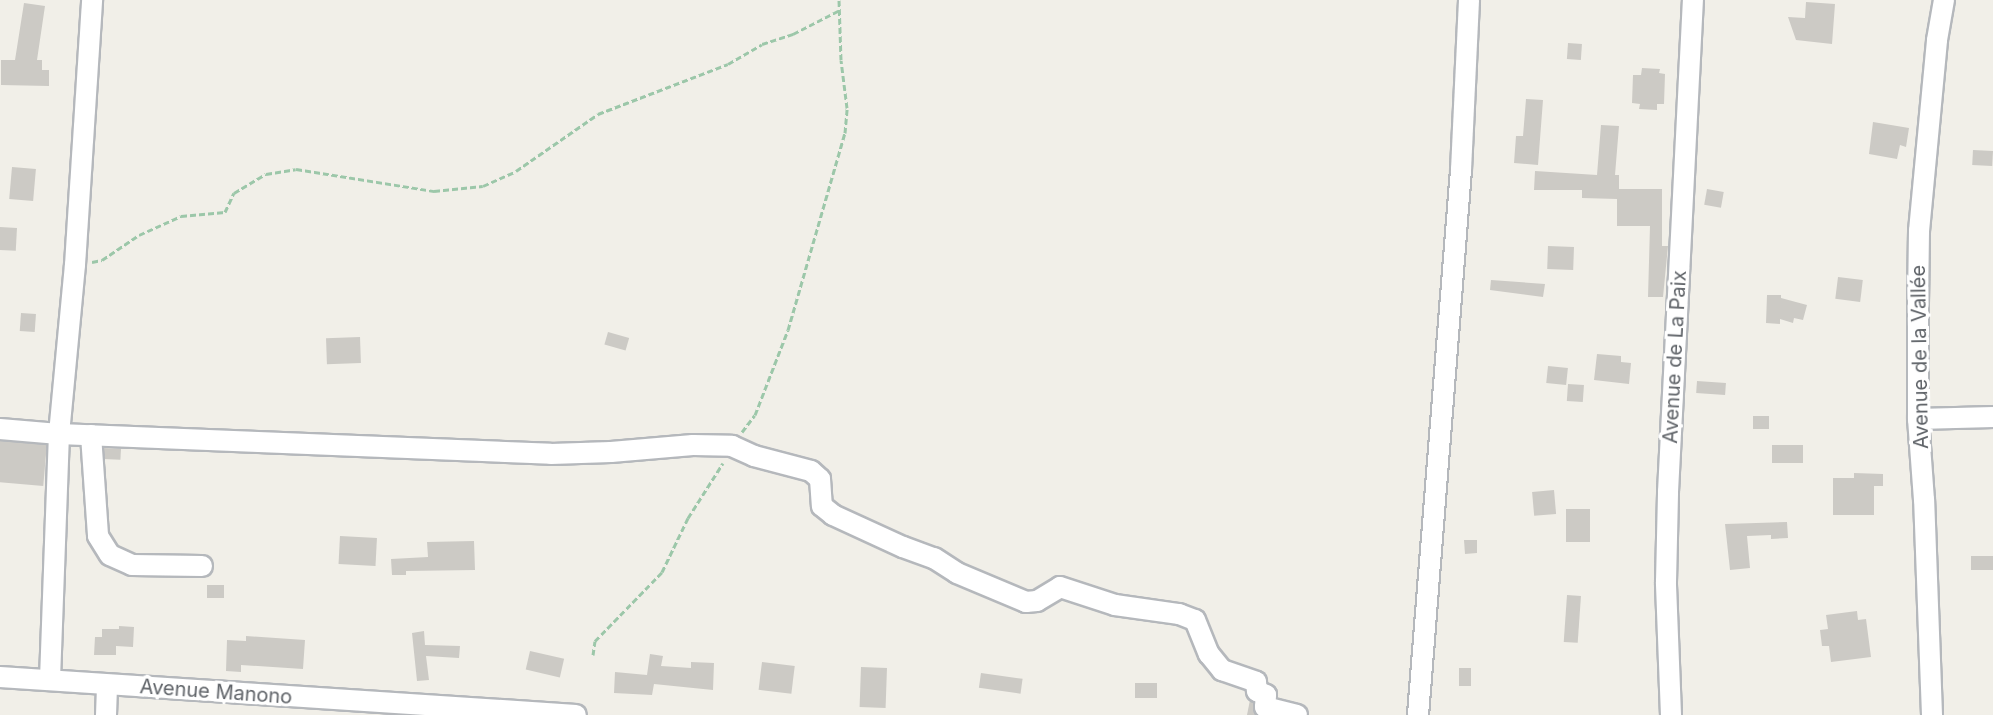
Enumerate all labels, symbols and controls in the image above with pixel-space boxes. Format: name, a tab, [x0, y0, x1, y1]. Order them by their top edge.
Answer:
street label: Avenue de la Vallée	[1906, 265, 1934, 449]
street label: Avenue de La Paix	[1658, 270, 1692, 444]
street label: Avenue Manono	[139, 675, 293, 709]

